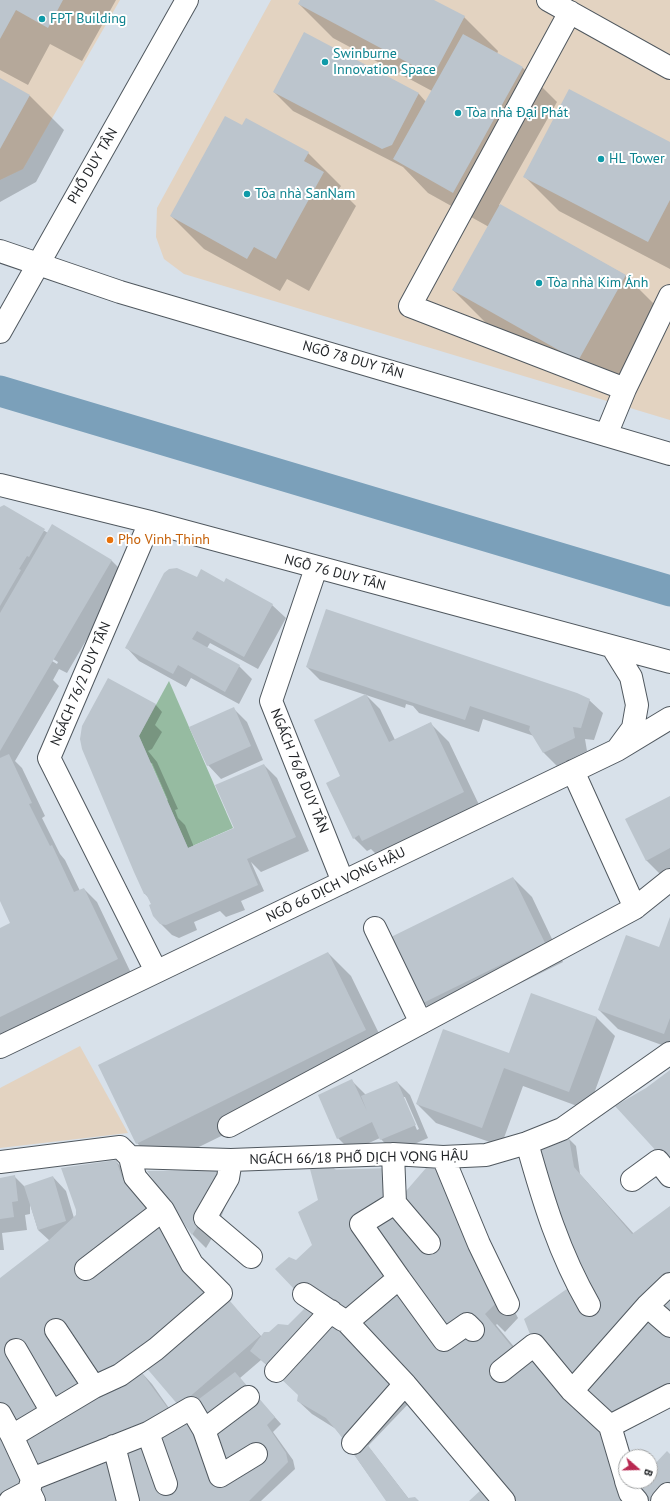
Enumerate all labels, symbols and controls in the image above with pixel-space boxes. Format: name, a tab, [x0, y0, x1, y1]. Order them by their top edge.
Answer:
place label: FPT Building	[50, 11, 126, 27]
marker: FPT Building	[37, 14, 47, 24]
place label: Swinburne Innovation Space	[333, 46, 436, 78]
marker: Swinburne Innovation Space	[320, 57, 330, 67]
place label: Tòa nhà Đại Phát	[466, 105, 568, 121]
marker: Tòa nhà Đại Phát	[453, 108, 463, 118]
street label: PHỐ DUY TÂN	[65, 125, 121, 207]
place label: HL Tower	[609, 151, 665, 167]
marker: HL Tower	[596, 154, 606, 164]
place label: Tòa nhà SanNam	[255, 186, 355, 202]
marker: Tòa nhà SanNam	[242, 189, 252, 199]
place label: Tòa nhà Kim Ánh	[547, 275, 648, 291]
marker: Tòa nhà Kim Ánh	[534, 278, 544, 288]
street label: NGÕ 78 DUY TÂN	[300, 338, 406, 382]
place label: Pho Vinh Thinh	[118, 532, 210, 548]
marker: Pho Vinh Thinh	[105, 535, 115, 545]
street label: NGÕ 76 DUY TÂN	[282, 551, 388, 595]
street label: NGÁCH 76/2 DUY TÂN	[47, 620, 115, 748]
street label: NGÁCH 76/8 DUY TÂN	[266, 706, 332, 836]
street label: NGÕ 66 DỊCH VỌNG HẬU	[264, 844, 408, 926]
street label: NGÁCH 66/18 PHỐ DỊCH VỌNG HẬU	[249, 1148, 469, 1168]
north arrow	[618, 1449, 658, 1489]
text: B	[641, 1467, 656, 1478]

